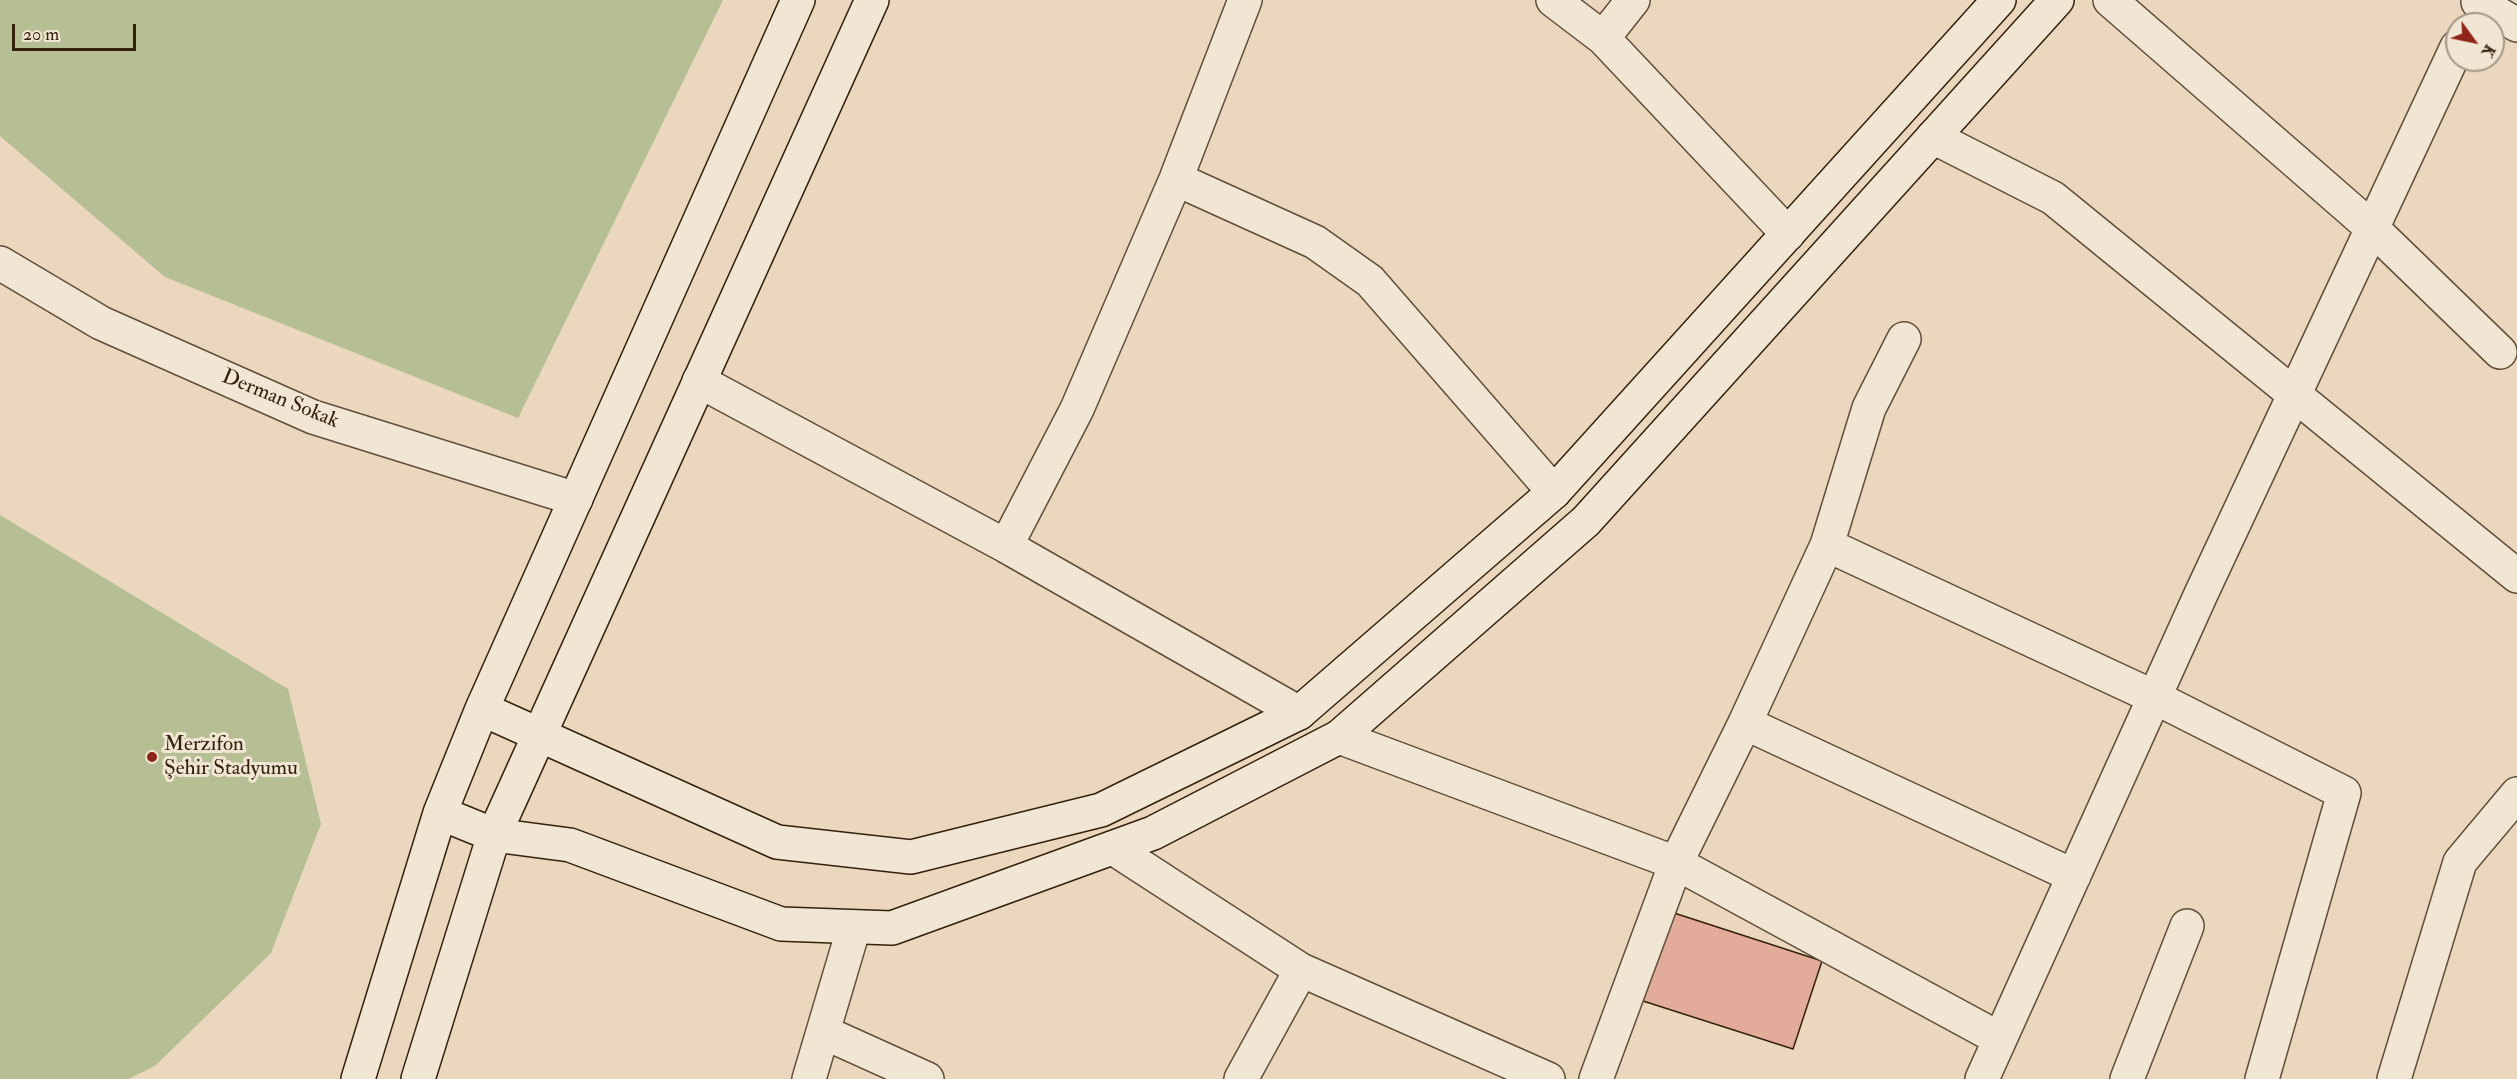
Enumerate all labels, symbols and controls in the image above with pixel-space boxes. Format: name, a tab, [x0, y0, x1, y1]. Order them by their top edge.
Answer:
scale bar	[15, 12, 140, 50]
north arrow	[2445, 12, 2505, 72]
text: 20 m	[23, 23, 59, 46]
text: K	[2477, 41, 2500, 61]
street label: Derman Sokak	[218, 365, 342, 435]
place label: Merzifon Şehir Stadyumu	[164, 732, 298, 782]
marker: Merzifon Şehir Stadyumu	[145, 750, 159, 764]

